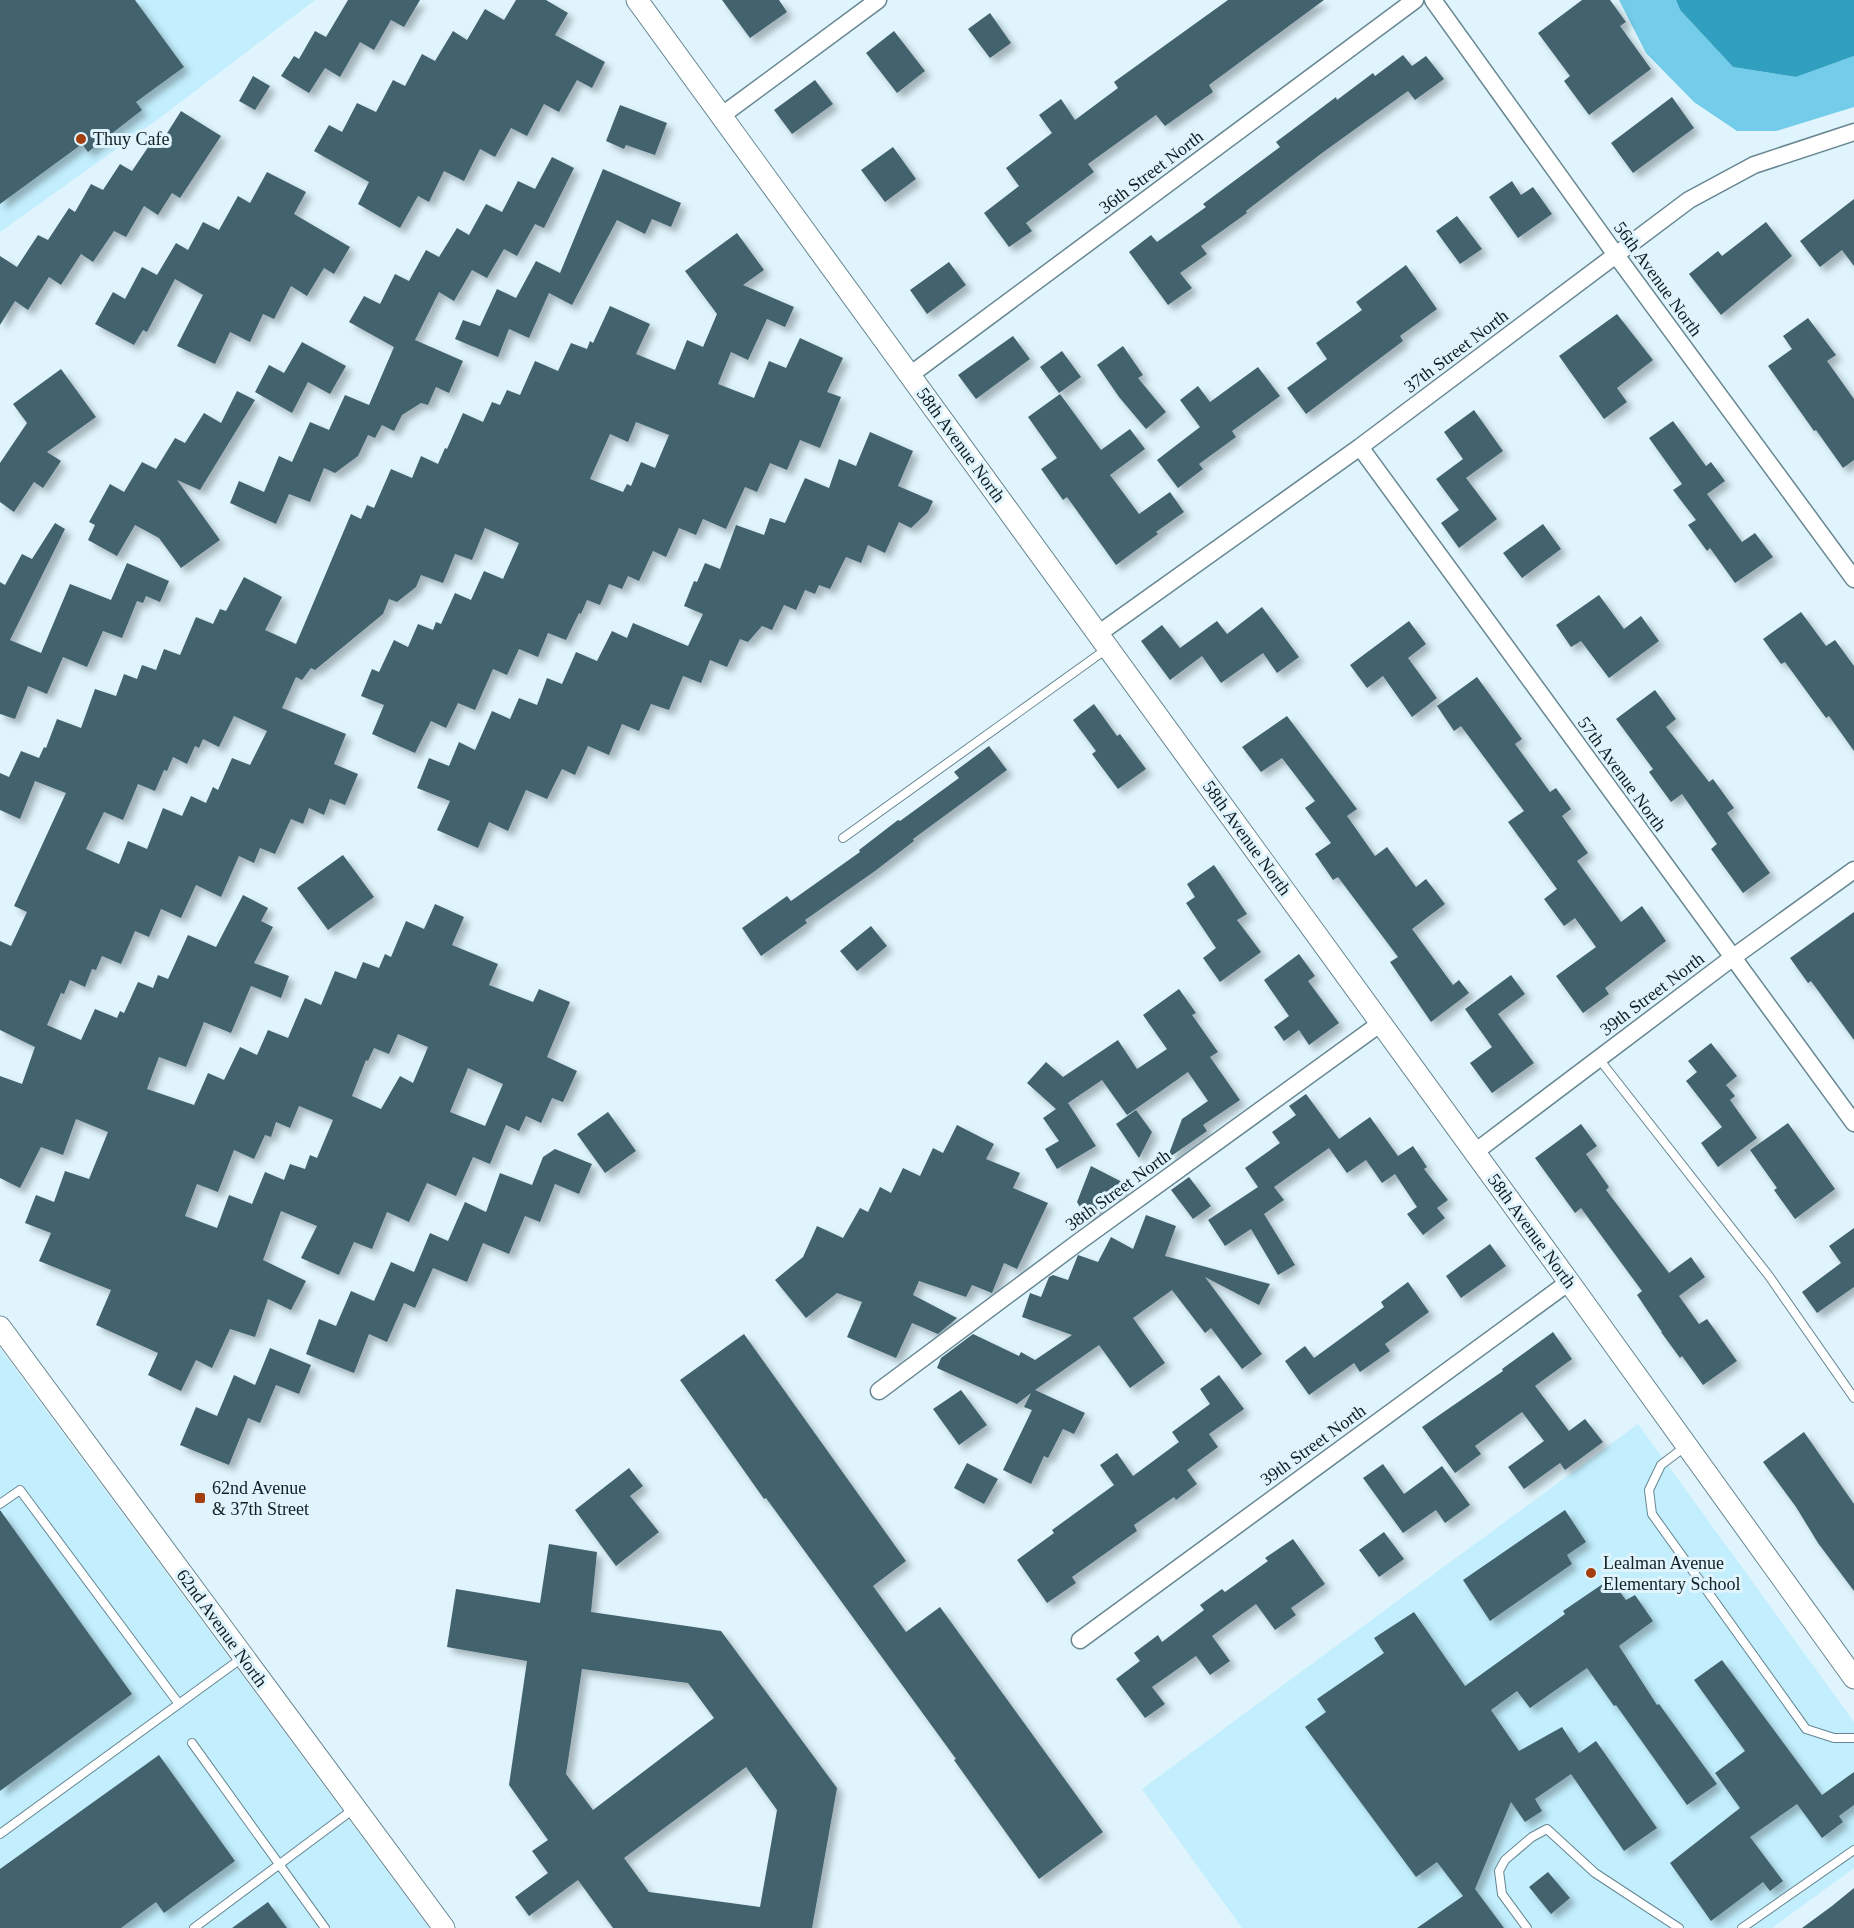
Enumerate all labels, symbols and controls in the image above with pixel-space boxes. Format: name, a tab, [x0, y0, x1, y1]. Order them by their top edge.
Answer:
street label: 36th Street North	[1095, 126, 1207, 218]
place label: Thuy Cafe	[93, 129, 169, 149]
marker: Thuy Cafe	[74, 132, 88, 146]
street label: 56th Avenue North	[1610, 218, 1706, 340]
street label: 37th Street North	[1400, 305, 1512, 397]
street label: 58th Avenue North	[913, 384, 1009, 506]
street label: 57th Avenue North	[1574, 713, 1670, 835]
street label: 58th Avenue North	[1199, 777, 1295, 899]
street label: 39th Street North	[1596, 948, 1708, 1040]
street label: 38th Street North	[1062, 1145, 1174, 1235]
street label: 58th Avenue North	[1484, 1170, 1580, 1292]
street label: 39th Street North	[1257, 1400, 1369, 1490]
place label: 62nd Avenue & 37th Street	[212, 1478, 309, 1519]
marker: 62nd Avenue & 37th Street	[193, 1491, 207, 1505]
place label: Lealman Avenue Elementary School	[1603, 1553, 1740, 1594]
street label: 62nd Avenue North	[173, 1565, 271, 1691]
marker: Lealman Avenue Elementary School	[1584, 1566, 1598, 1580]

